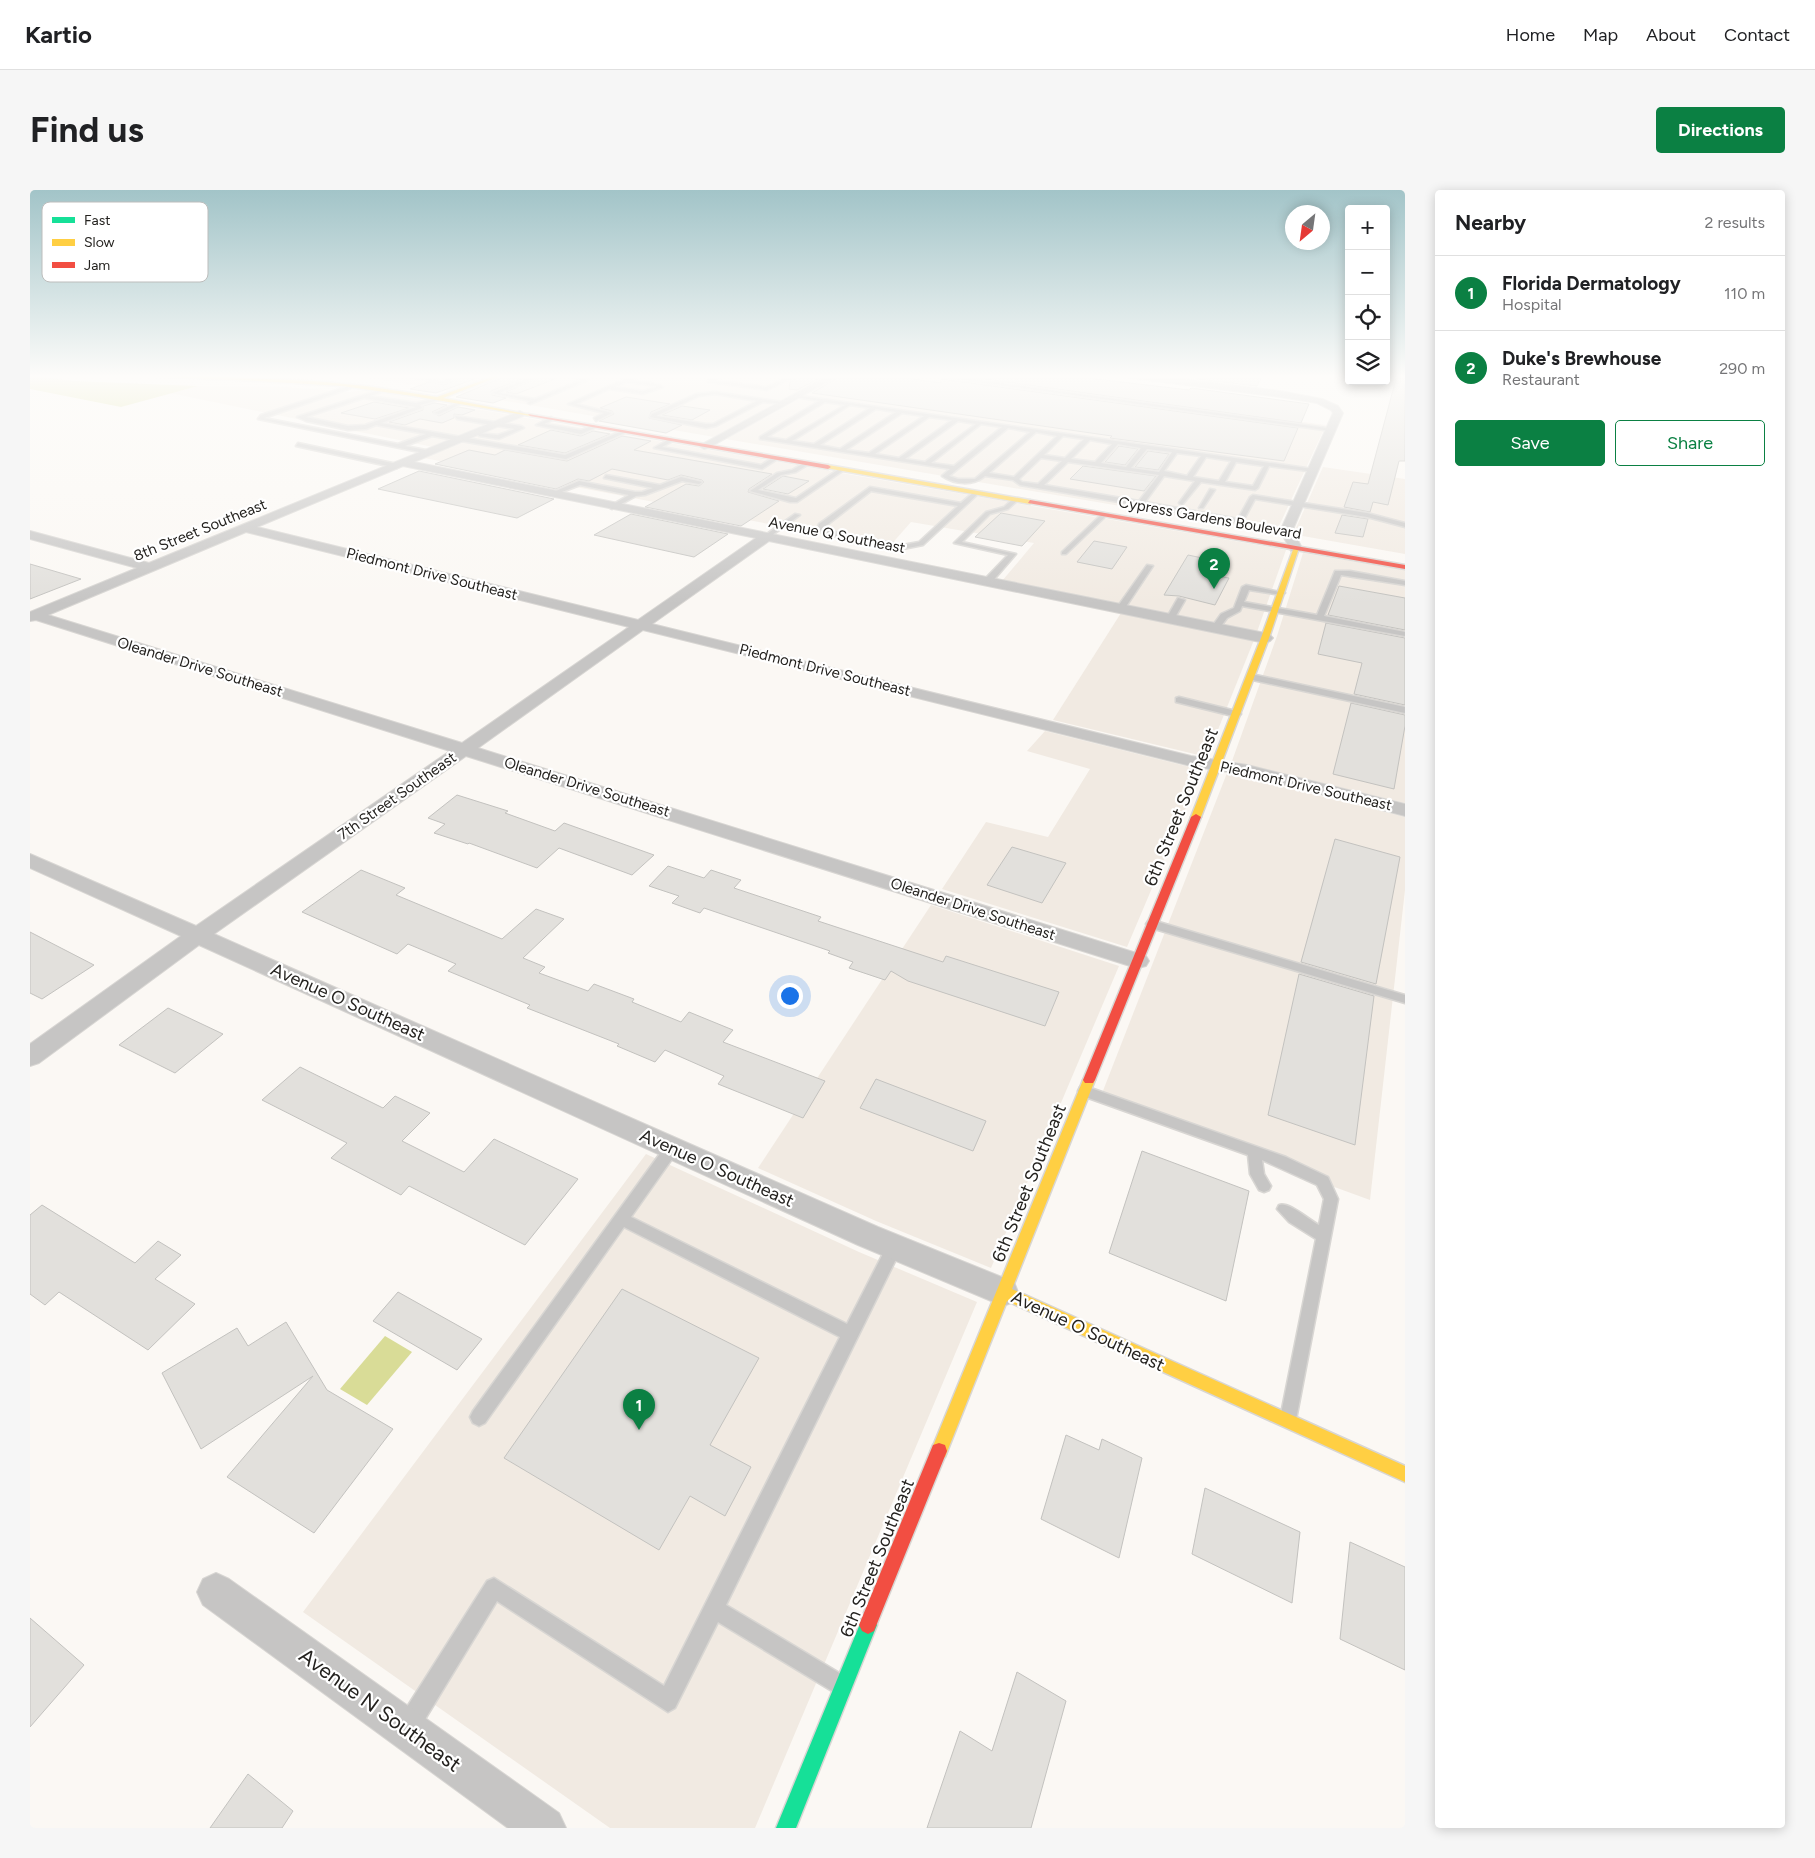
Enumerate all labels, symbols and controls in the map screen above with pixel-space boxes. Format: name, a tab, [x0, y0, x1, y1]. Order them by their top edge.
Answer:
text: Kartio	[25, 20, 92, 49]
text: Home	[1506, 24, 1555, 46]
text: Map	[1583, 24, 1618, 46]
text: About	[1646, 24, 1696, 46]
text: Contact	[1724, 24, 1790, 46]
button: Directions	[1656, 107, 1785, 153]
text: Find us	[30, 109, 144, 151]
legend	[42, 202, 208, 282]
north arrow	[1285, 205, 1330, 250]
map controls	[1345, 205, 1390, 385]
button: +	[1345, 205, 1390, 250]
text: Nearby	[1455, 210, 1526, 235]
text: Fast	[84, 212, 110, 229]
text: 2 results	[1705, 213, 1765, 232]
text: Slow	[84, 234, 115, 251]
button: −	[1345, 250, 1390, 295]
text: Jam	[84, 257, 110, 274]
text: Florida Dermatology	[1502, 272, 1681, 295]
text: 1	[1468, 284, 1474, 303]
text: 110 m	[1724, 284, 1765, 303]
button: locate	[1345, 295, 1390, 340]
text: Hospital	[1502, 295, 1562, 314]
button: layers	[1345, 340, 1390, 385]
text: Duke's Brewhouse	[1502, 347, 1661, 370]
text: 2	[1466, 359, 1476, 378]
text: 290 m	[1719, 359, 1765, 378]
text: Restaurant	[1502, 370, 1580, 389]
button: Save	[1455, 420, 1605, 466]
button: Share	[1615, 420, 1765, 466]
street label: Cypress Gardens Boulevard	[1117, 493, 1303, 543]
street label: 8th Street Southeast	[131, 495, 269, 565]
street label: Avenue Q Southeast	[767, 513, 907, 557]
street label: Piedmont Drive Southeast	[345, 544, 520, 604]
pin: 2	[1198, 548, 1230, 589]
street label: Oleander Drive Southeast	[115, 633, 285, 701]
street label: Piedmont Drive Southeast	[738, 640, 913, 700]
street label: 6th Street Southeast	[1139, 724, 1223, 889]
street label: 7th Street Southeast	[334, 748, 460, 844]
street label: Oleander Drive Southeast	[502, 753, 672, 821]
street label: Piedmont Drive Southeast	[1218, 757, 1394, 815]
street label: Oleander Drive Southeast	[888, 874, 1058, 944]
street label: Avenue O Southeast	[268, 958, 429, 1046]
your location	[777, 983, 803, 1009]
street label: 6th Street Southeast	[987, 1100, 1071, 1265]
street label: Avenue O Southeast	[637, 1124, 798, 1212]
street label: Avenue O Southeast	[1008, 1286, 1168, 1376]
pin: 1	[623, 1389, 655, 1430]
street label: 6th Street Southeast	[835, 1475, 919, 1640]
street label: Avenue N Southeast	[294, 1642, 466, 1777]

